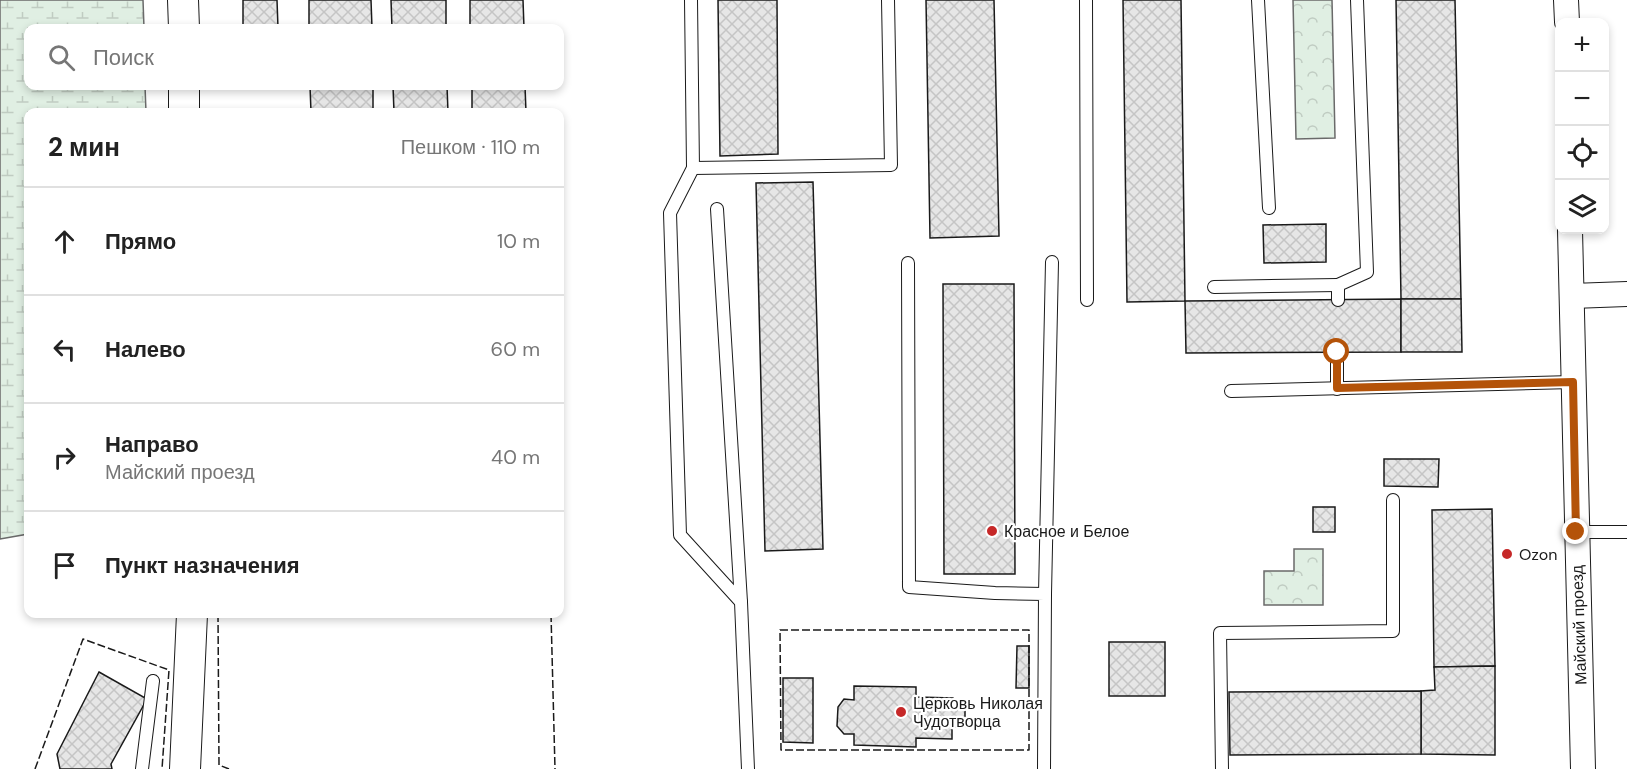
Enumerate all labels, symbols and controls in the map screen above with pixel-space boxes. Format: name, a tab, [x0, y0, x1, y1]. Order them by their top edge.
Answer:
map controls	[1555, 18, 1609, 234]
button: +	[1555, 18, 1609, 72]
search box	[24, 24, 564, 90]
icon: search	[45, 41, 78, 74]
text: Поиск	[93, 43, 154, 72]
button: −	[1555, 72, 1609, 126]
button: locate	[1555, 126, 1609, 180]
text: 2 мин	[48, 130, 120, 164]
text: Пешком · 110 m	[401, 134, 540, 160]
button: layers	[1555, 180, 1609, 234]
icon: ahead	[48, 225, 81, 258]
text: Прямо	[105, 227, 176, 256]
text: 10 m	[497, 228, 540, 254]
icon: left	[48, 333, 81, 366]
text: Налево	[105, 335, 186, 364]
text: 60 m	[491, 336, 540, 362]
route start	[1323, 338, 1349, 364]
text: Направо	[105, 430, 199, 459]
icon: right	[48, 441, 81, 474]
text: 40 m	[491, 444, 540, 470]
text: Майский проезд	[105, 459, 255, 485]
route end	[1562, 518, 1588, 544]
place label: Красное и Белое	[1004, 521, 1129, 542]
marker: Красное и Белое	[985, 524, 999, 538]
place label: Ozon	[1519, 544, 1557, 565]
marker: Ozon	[1500, 547, 1514, 561]
icon: arrive	[48, 549, 81, 582]
text: Пункт назначения	[105, 551, 300, 580]
street label: Майский проезд	[1566, 564, 1592, 685]
place label: Церковь Николая Чудотворца	[913, 693, 1043, 732]
marker: Церковь Николая Чудотворца	[894, 705, 908, 719]

